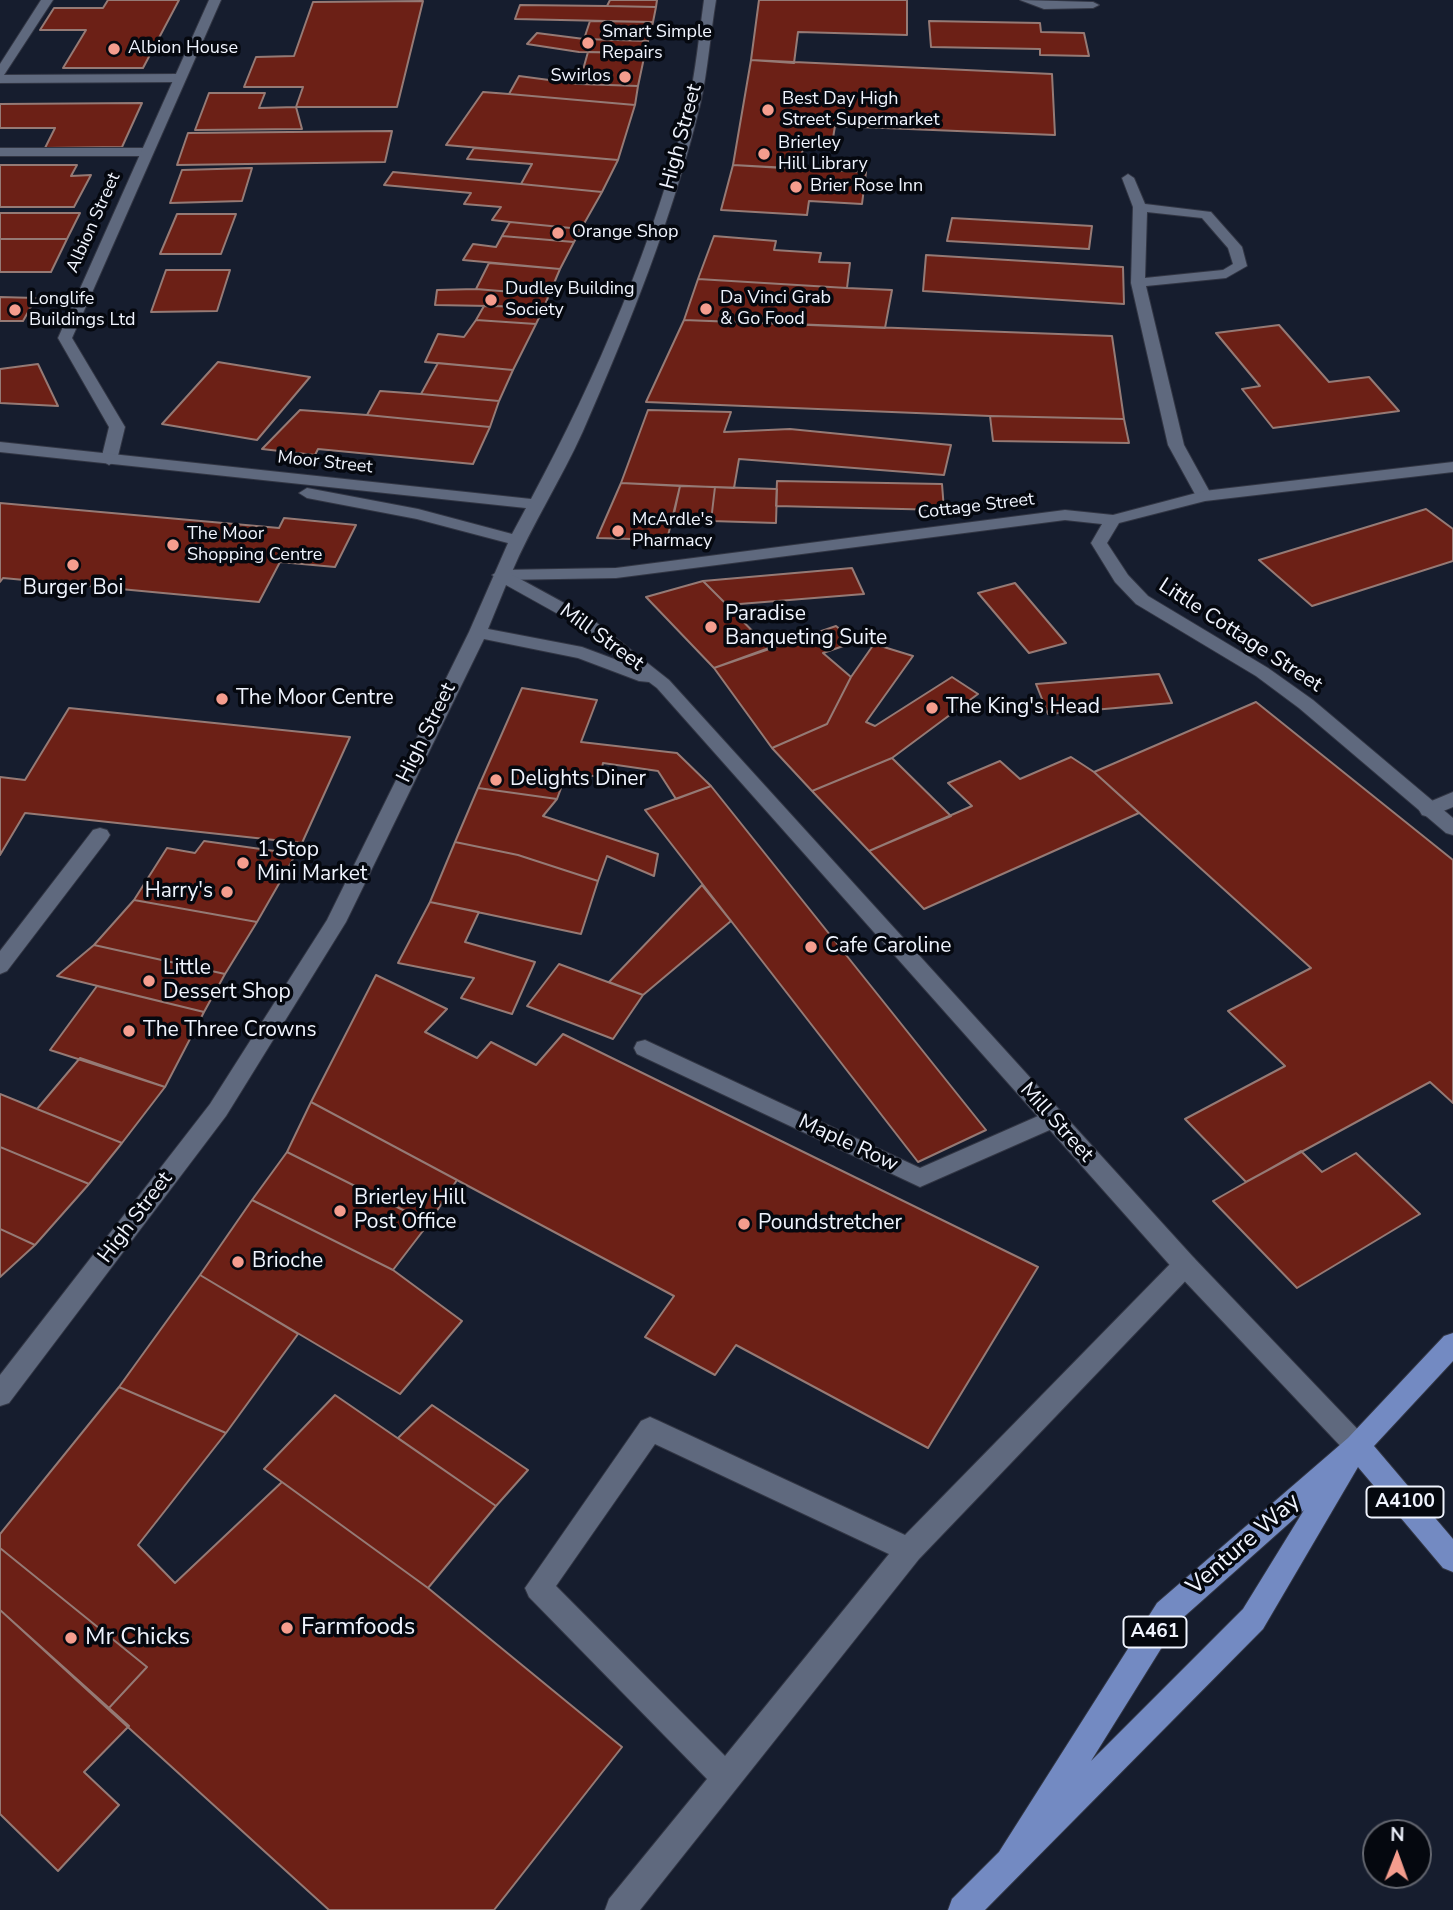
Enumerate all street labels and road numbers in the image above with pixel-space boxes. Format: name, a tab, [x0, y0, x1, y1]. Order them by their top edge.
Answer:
street label: High Street	[656, 82, 708, 192]
street label: Albion Street	[62, 170, 126, 276]
street label: Moor Street	[276, 447, 374, 479]
street label: Cottage Street	[917, 489, 1035, 525]
street label: Little Cottage Street	[1153, 574, 1327, 698]
street label: Mill Street	[554, 599, 648, 677]
street label: High Street	[392, 679, 462, 787]
street label: Mill Street	[1014, 1078, 1098, 1168]
street label: Maple Row	[794, 1110, 902, 1178]
street label: High Street	[94, 1167, 178, 1269]
road number: A4100	[1366, 1486, 1444, 1518]
street label: Venture Way	[1181, 1488, 1307, 1602]
road number: A461	[1124, 1616, 1186, 1648]

